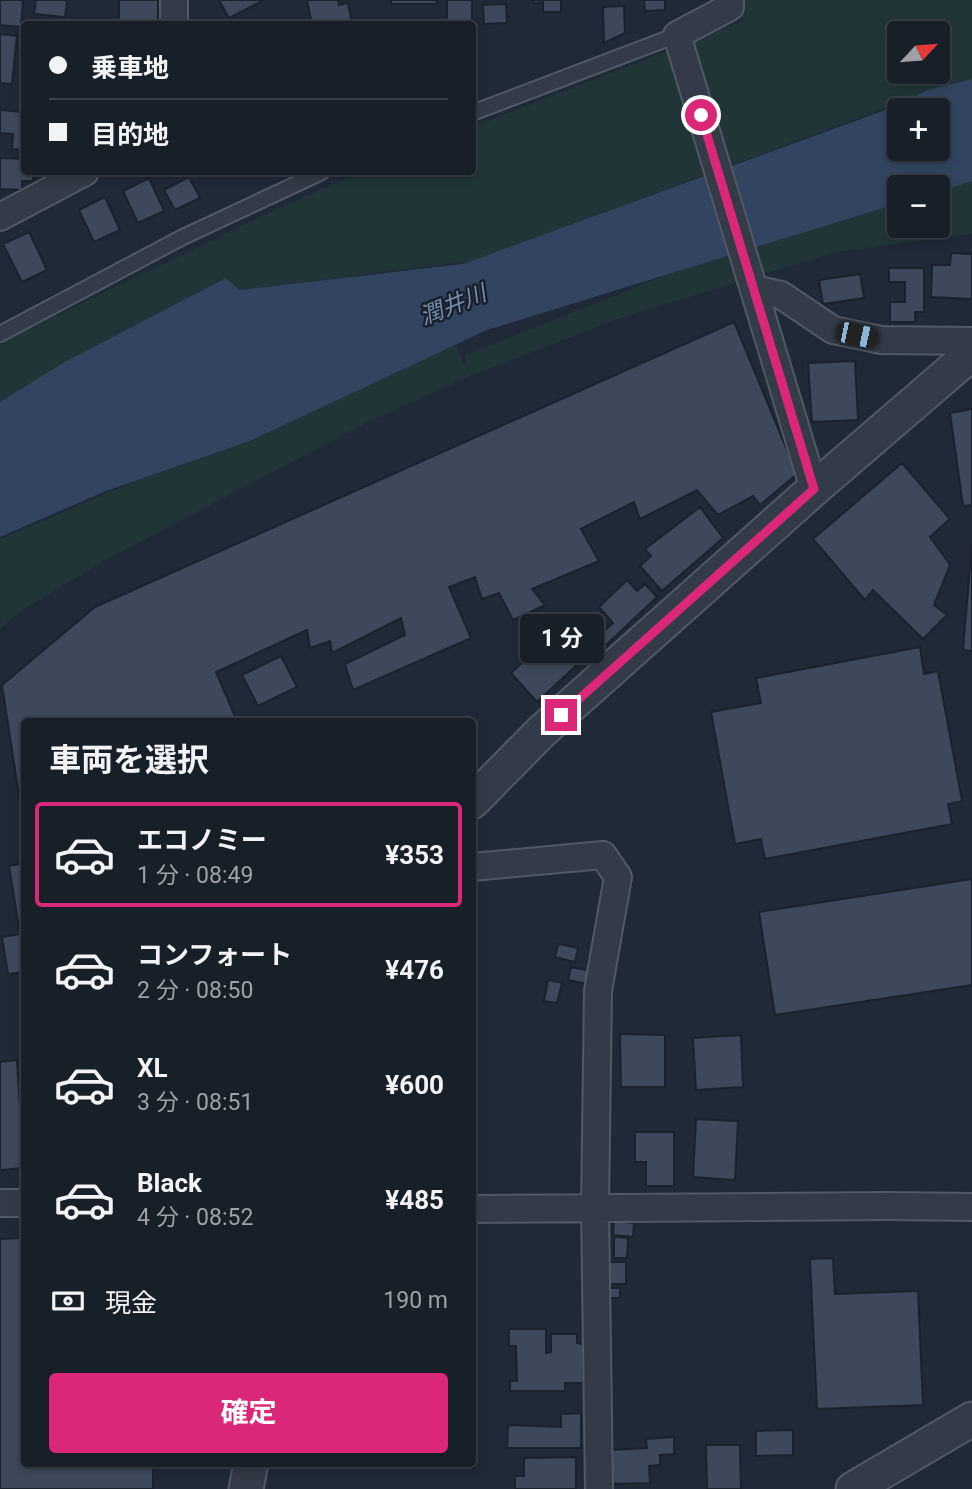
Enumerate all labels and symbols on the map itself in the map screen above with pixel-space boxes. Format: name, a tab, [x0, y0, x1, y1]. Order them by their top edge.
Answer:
north arrow	[887, 21, 950, 84]
route start	[685, 99, 717, 131]
water label: 潤井川	[416, 278, 493, 330]
car	[835, 320, 880, 350]
callout: 1 分	[519, 614, 603, 662]
route end	[545, 699, 577, 731]

